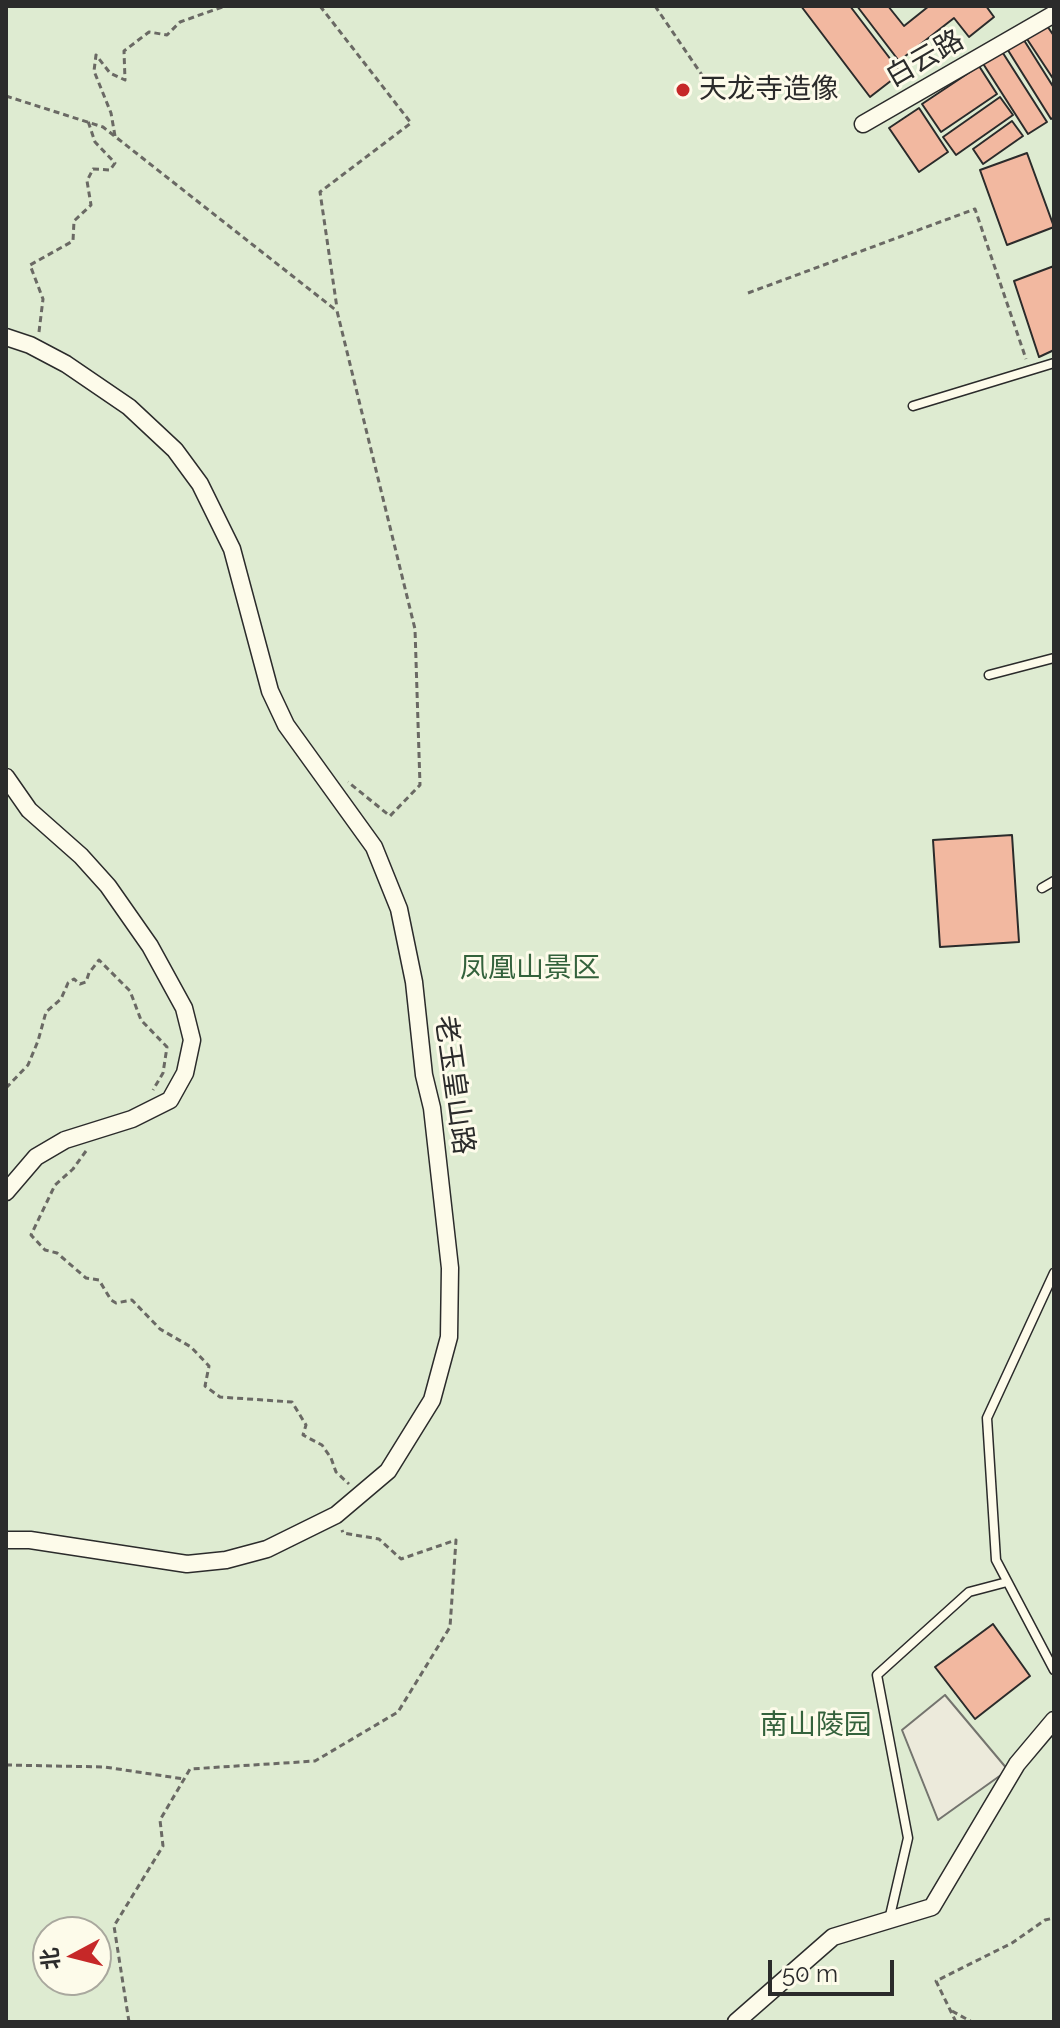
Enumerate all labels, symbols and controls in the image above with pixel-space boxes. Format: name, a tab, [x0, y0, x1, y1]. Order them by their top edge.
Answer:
street label: 白云路	[880, 23, 970, 95]
place label: 天龙寺造像	[699, 73, 839, 107]
marker: 天龙寺造像	[674, 81, 692, 99]
park label: 凤凰山景区	[460, 952, 600, 986]
street label: 老玉皇山路	[428, 1013, 480, 1157]
park label: 南山陵园	[760, 1709, 872, 1743]
north arrow	[32, 1916, 112, 1996]
scale bar	[772, 1944, 898, 1994]
text: 北	[36, 1946, 64, 1971]
text: 50 m	[782, 1959, 838, 1988]

